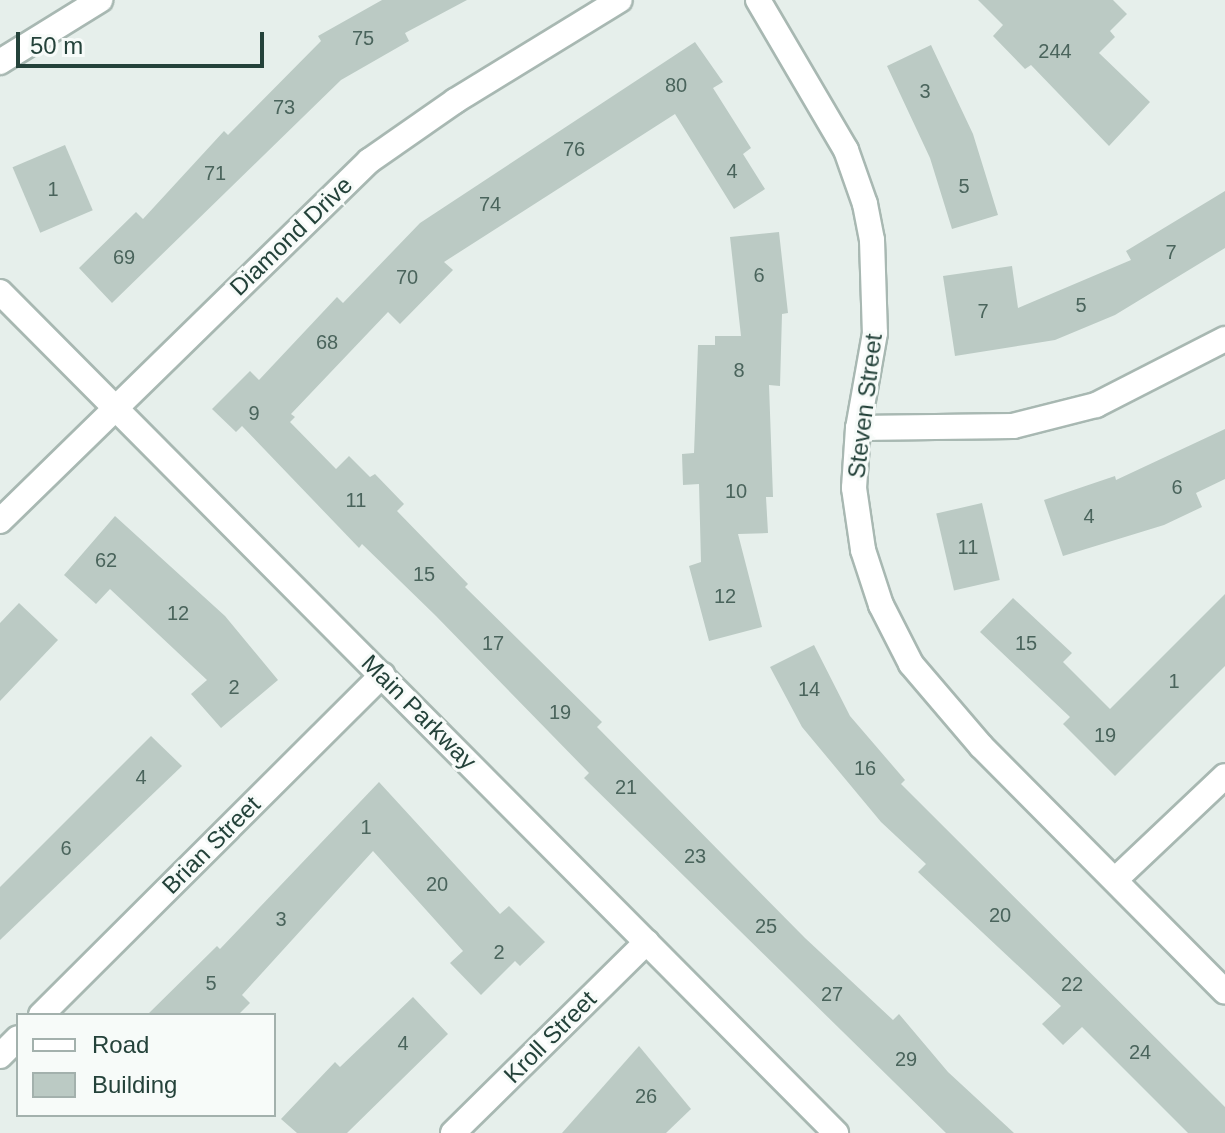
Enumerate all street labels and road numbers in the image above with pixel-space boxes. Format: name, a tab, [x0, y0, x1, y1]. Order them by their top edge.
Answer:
street label: Diamond Drive	[224, 171, 358, 301]
street label: Steven Street	[842, 332, 888, 480]
street label: Main Parkway	[356, 649, 482, 775]
street label: Brian Street	[156, 790, 266, 900]
street label: Kroll Street	[498, 985, 602, 1089]

